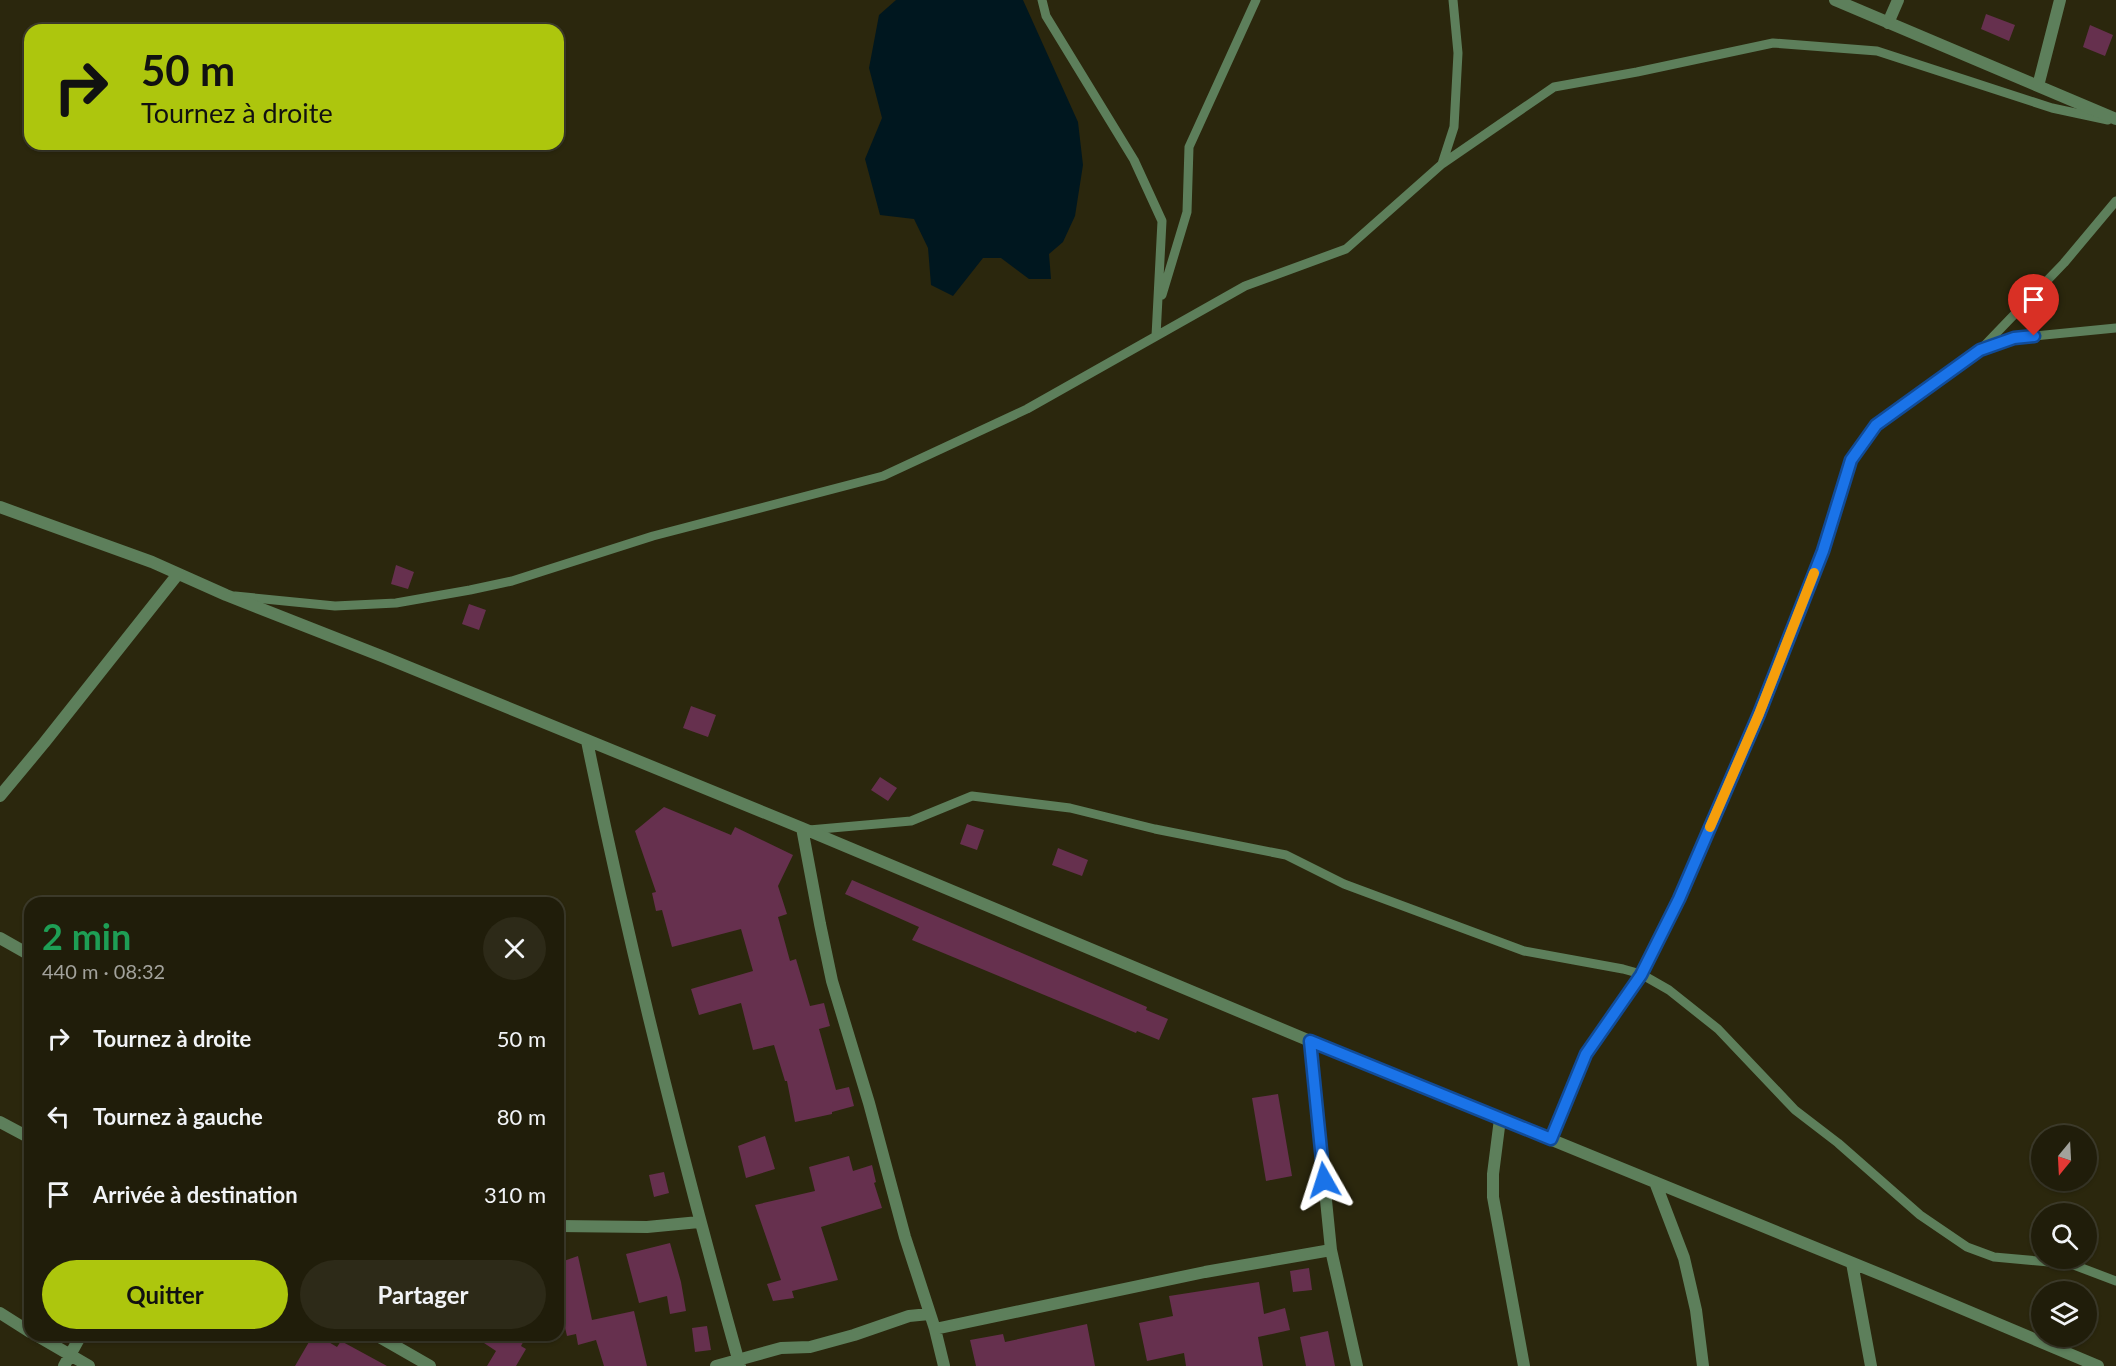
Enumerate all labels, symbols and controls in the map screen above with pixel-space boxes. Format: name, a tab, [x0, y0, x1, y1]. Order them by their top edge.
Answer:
text: 50 m	[141, 45, 235, 95]
icon: right	[42, 48, 120, 126]
text: Tournez à droite	[141, 96, 333, 129]
pin	[2008, 274, 2059, 336]
icon: arrive	[2017, 283, 2050, 316]
text: 2 min	[42, 914, 131, 958]
button: close	[483, 917, 546, 980]
text: 440 m · 08:32	[42, 959, 165, 983]
icon: right	[42, 1022, 75, 1055]
text: Tournez à droite	[93, 1025, 251, 1052]
text: 50 m	[497, 1025, 546, 1052]
icon: left	[42, 1100, 75, 1133]
text: Tournez à gauche	[93, 1103, 263, 1130]
text: 80 m	[497, 1103, 546, 1130]
north arrow	[2031, 1125, 2097, 1191]
map controls	[2031, 1125, 2097, 1347]
position arrow	[1292, 1148, 1356, 1212]
icon: arrive	[42, 1178, 75, 1211]
text: Arrivée à destination	[93, 1181, 298, 1208]
text: 310 m	[484, 1181, 546, 1208]
button: search	[2031, 1203, 2097, 1269]
button: Quitter	[42, 1260, 288, 1329]
button: Partager	[300, 1260, 546, 1329]
button: layers	[2031, 1281, 2097, 1347]

